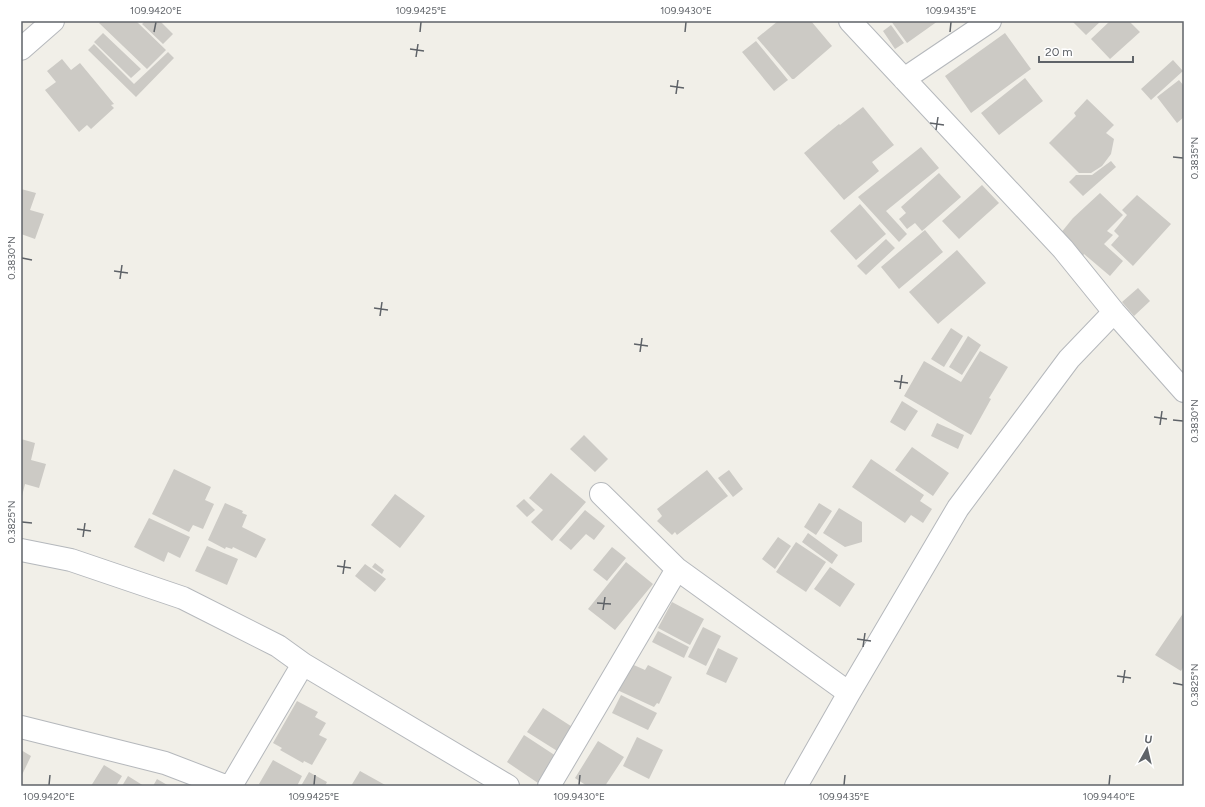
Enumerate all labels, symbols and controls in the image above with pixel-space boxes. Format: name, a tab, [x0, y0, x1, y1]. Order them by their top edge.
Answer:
text: 109.9420°E	[130, 4, 182, 17]
text: 109.9425°E	[395, 4, 447, 17]
text: 109.9430°E	[660, 4, 712, 17]
text: 109.9435°E	[926, 4, 977, 17]
scale bar	[1039, 38, 1133, 64]
text: 20 m	[1045, 45, 1073, 59]
text: 0.3835°N	[1188, 137, 1201, 179]
text: 0.3830°N	[5, 236, 18, 280]
text: 0.3830°N	[1188, 399, 1201, 443]
text: 0.3825°N	[5, 501, 18, 543]
text: 0.3825°N	[1188, 664, 1201, 706]
north arrow	[1127, 729, 1167, 769]
text: U	[1144, 733, 1153, 747]
text: 109.9420°E	[23, 790, 75, 803]
text: 109.9425°E	[288, 790, 340, 803]
text: 109.9430°E	[553, 790, 605, 803]
text: 109.9435°E	[819, 790, 870, 803]
text: 109.9440°E	[1083, 790, 1135, 803]

